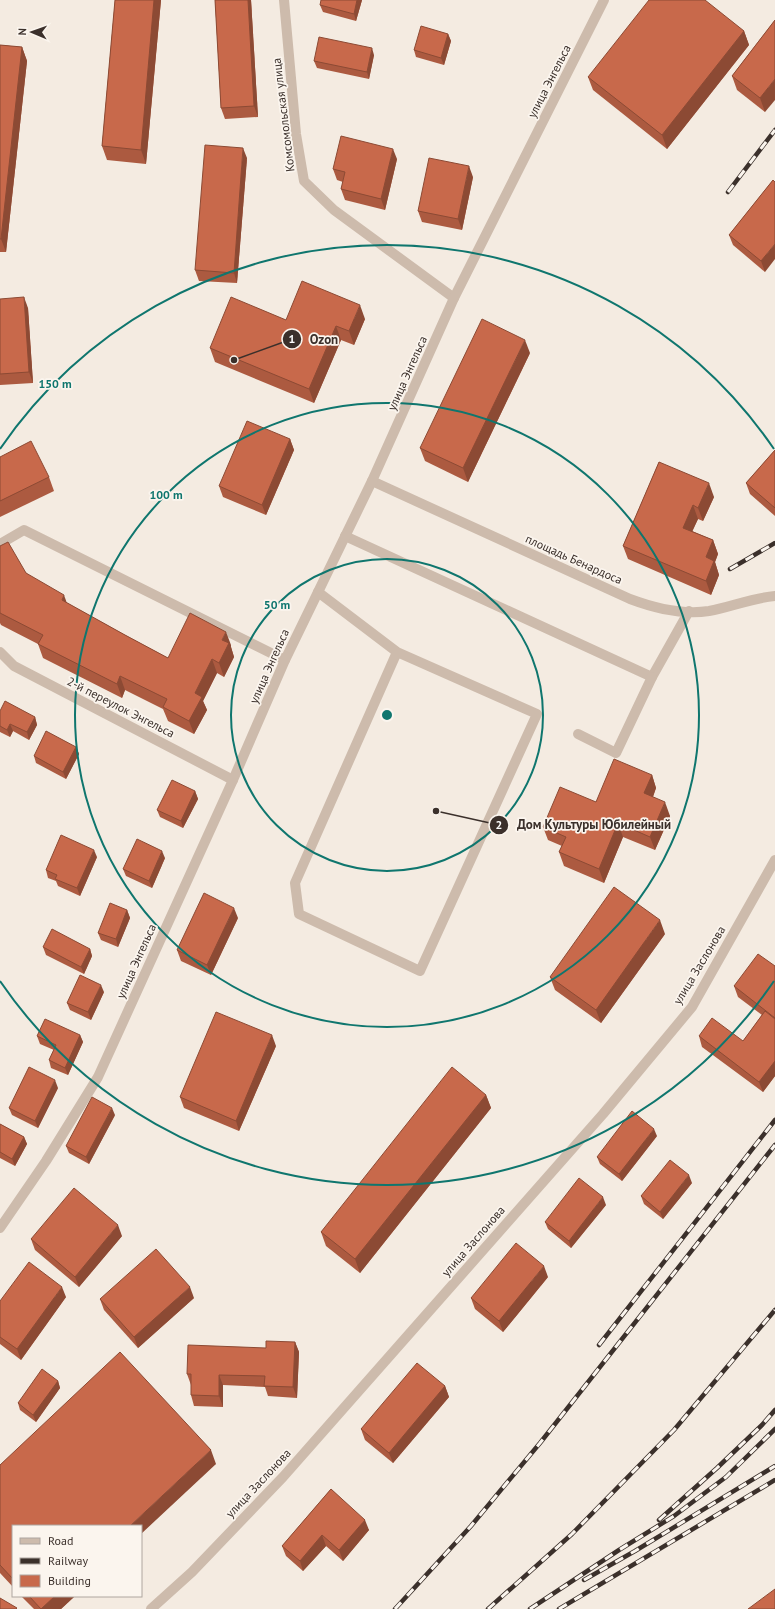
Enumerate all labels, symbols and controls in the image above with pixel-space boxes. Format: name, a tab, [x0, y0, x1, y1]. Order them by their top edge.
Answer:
north arrow	[12, 12, 52, 52]
text: N	[15, 28, 29, 36]
street label: улица Энгельса	[524, 42, 574, 120]
street label: Комсомольская улица	[269, 57, 297, 173]
callout: Ozon	[282, 327, 346, 352]
text: 1	[289, 331, 295, 346]
text: Ozon	[310, 331, 338, 348]
street label: улица Энгельса	[384, 333, 430, 413]
text: 150 m	[38, 376, 72, 391]
text: 100 m	[149, 487, 183, 502]
street label: площадь Бенардоса	[523, 531, 625, 587]
text: 50 m	[264, 597, 290, 612]
street label: улица Энгельса	[246, 626, 292, 706]
street label: 2-й переулок Энгельса	[65, 673, 177, 741]
centre of rings	[380, 708, 394, 722]
callout: Дом Культуры Юбилейный	[489, 812, 679, 837]
text: Дом Культуры Юбилейный	[517, 816, 671, 833]
text: 2	[496, 817, 502, 832]
street label: улица Энгельса	[113, 921, 159, 1001]
street label: улица Заслонова	[670, 923, 728, 1007]
street label: улица Заслонова	[438, 1202, 508, 1279]
street label: улица Заслонова	[222, 1445, 294, 1521]
legend	[12, 1525, 142, 1597]
text: Road	[48, 1533, 73, 1548]
text: Railway	[48, 1553, 88, 1568]
text: Building	[48, 1573, 91, 1588]

